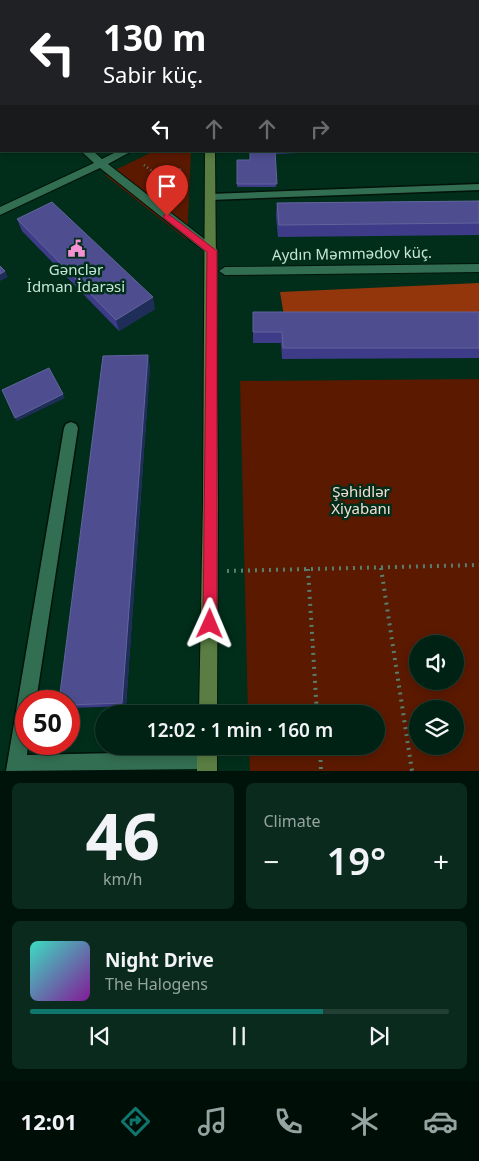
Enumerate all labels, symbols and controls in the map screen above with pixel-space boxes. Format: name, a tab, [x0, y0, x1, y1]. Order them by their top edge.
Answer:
text: 130 m	[103, 14, 206, 61]
icon: left	[20, 20, 85, 85]
text: Sabir küç.	[103, 59, 203, 89]
icon: left	[147, 115, 175, 143]
icon: ahead	[200, 115, 228, 143]
icon: ahead	[253, 115, 281, 143]
icon: right	[306, 115, 334, 143]
pin	[146, 165, 188, 216]
icon: arrive	[153, 172, 181, 200]
public building icon: Gənclər İdman İdarəsi	[66, 238, 86, 258]
street label: Aydın Məmmədov küç.	[272, 242, 432, 264]
place label: Gənclər İdman İdarəsi	[27, 259, 125, 296]
park label: Şəhidlər Xiyabanı	[331, 481, 391, 518]
position arrow	[183, 597, 235, 649]
map controls	[409, 635, 464, 755]
button: sound	[409, 635, 464, 690]
speed limit sign: 50	[15, 690, 80, 755]
button: layers	[409, 700, 464, 755]
text: 12:02 · 1 min · 160 m	[147, 717, 333, 743]
text: 46	[86, 791, 160, 879]
text: Climate	[264, 810, 321, 832]
text: 19°	[326, 834, 386, 886]
text: −	[264, 842, 280, 880]
text: +	[433, 842, 449, 880]
text: km/h	[103, 868, 142, 890]
text: Night Drive	[105, 947, 214, 973]
text: The Halogens	[105, 973, 208, 995]
icon: previous	[86, 1022, 114, 1050]
icon: pause	[225, 1022, 253, 1050]
icon: next	[365, 1022, 393, 1050]
icon: directions	[118, 1104, 153, 1139]
icon: music	[195, 1104, 230, 1139]
icon: phone	[271, 1104, 306, 1139]
icon: climate	[347, 1104, 382, 1139]
icon: car	[423, 1104, 458, 1139]
text: 12:01	[21, 1106, 77, 1136]

